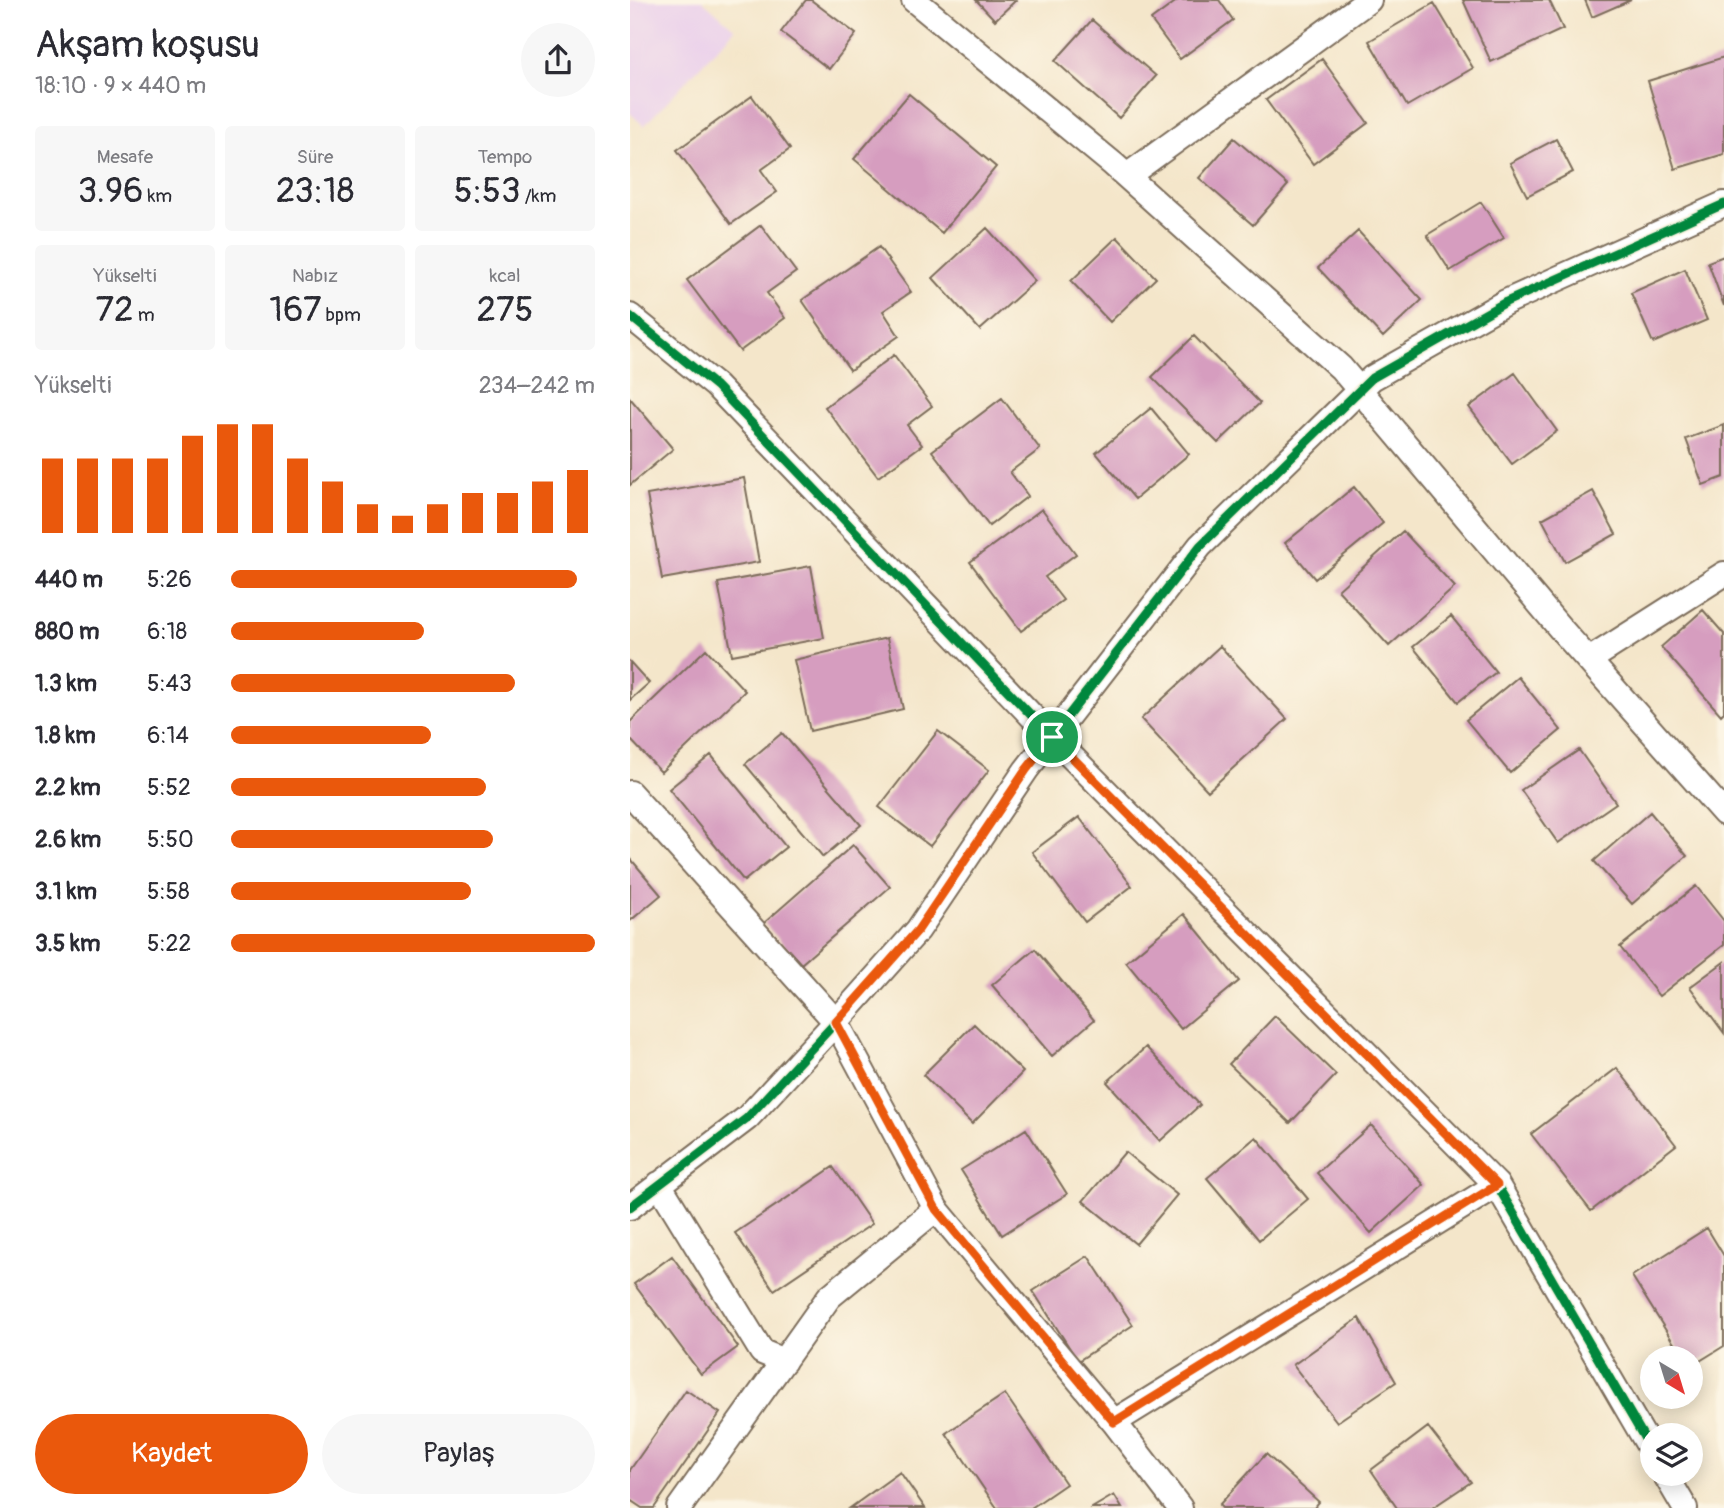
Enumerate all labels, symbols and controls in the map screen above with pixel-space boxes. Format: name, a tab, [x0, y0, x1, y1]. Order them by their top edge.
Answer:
text: Akşam koşusu	[35, 21, 260, 69]
button: share	[521, 23, 595, 97]
text: 18:10 · 9 × 440 m	[35, 71, 206, 100]
text: Mesafe	[97, 145, 153, 169]
text: Süre	[297, 145, 333, 169]
text: Tempo	[478, 145, 532, 169]
text: 3.96	[78, 169, 143, 213]
text: 23:18	[276, 169, 354, 213]
text: 5:53	[454, 169, 521, 213]
text: km	[143, 184, 172, 208]
text: /km	[521, 184, 556, 208]
text: Yükselti	[93, 264, 157, 288]
text: Nabız	[292, 264, 338, 288]
text: kcal	[490, 264, 520, 288]
text: 72	[95, 288, 134, 332]
text: 167	[269, 288, 321, 332]
text: 275	[476, 288, 534, 332]
text: m	[134, 303, 155, 327]
text: bpm	[321, 303, 361, 327]
text: Yükselti	[35, 371, 112, 400]
text: 234–242 m	[479, 371, 595, 400]
text: 440 m	[35, 565, 103, 594]
text: 5:26	[147, 565, 192, 594]
text: 880 m	[35, 617, 99, 646]
text: 6:18	[147, 617, 187, 646]
text: 1.3 km	[35, 669, 97, 698]
text: 5:43	[147, 669, 192, 698]
pin	[1022, 707, 1082, 767]
icon: arrive	[1033, 718, 1071, 756]
text: 1.8 km	[35, 721, 96, 750]
text: 6:14	[147, 721, 189, 750]
text: 2.2 km	[35, 773, 101, 802]
text: 5:52	[147, 773, 191, 802]
text: 2.6 km	[35, 825, 101, 854]
text: 5:50	[147, 825, 194, 854]
text: 3.1 km	[35, 877, 97, 906]
text: 5:58	[147, 877, 190, 906]
text: 3.5 km	[35, 929, 100, 958]
text: 5:22	[147, 929, 191, 958]
north arrow	[1640, 1346, 1703, 1409]
map controls	[1640, 1346, 1703, 1486]
button: Kaydet	[35, 1414, 308, 1494]
button: Paylaş	[322, 1414, 595, 1494]
button: layers	[1640, 1423, 1703, 1486]

